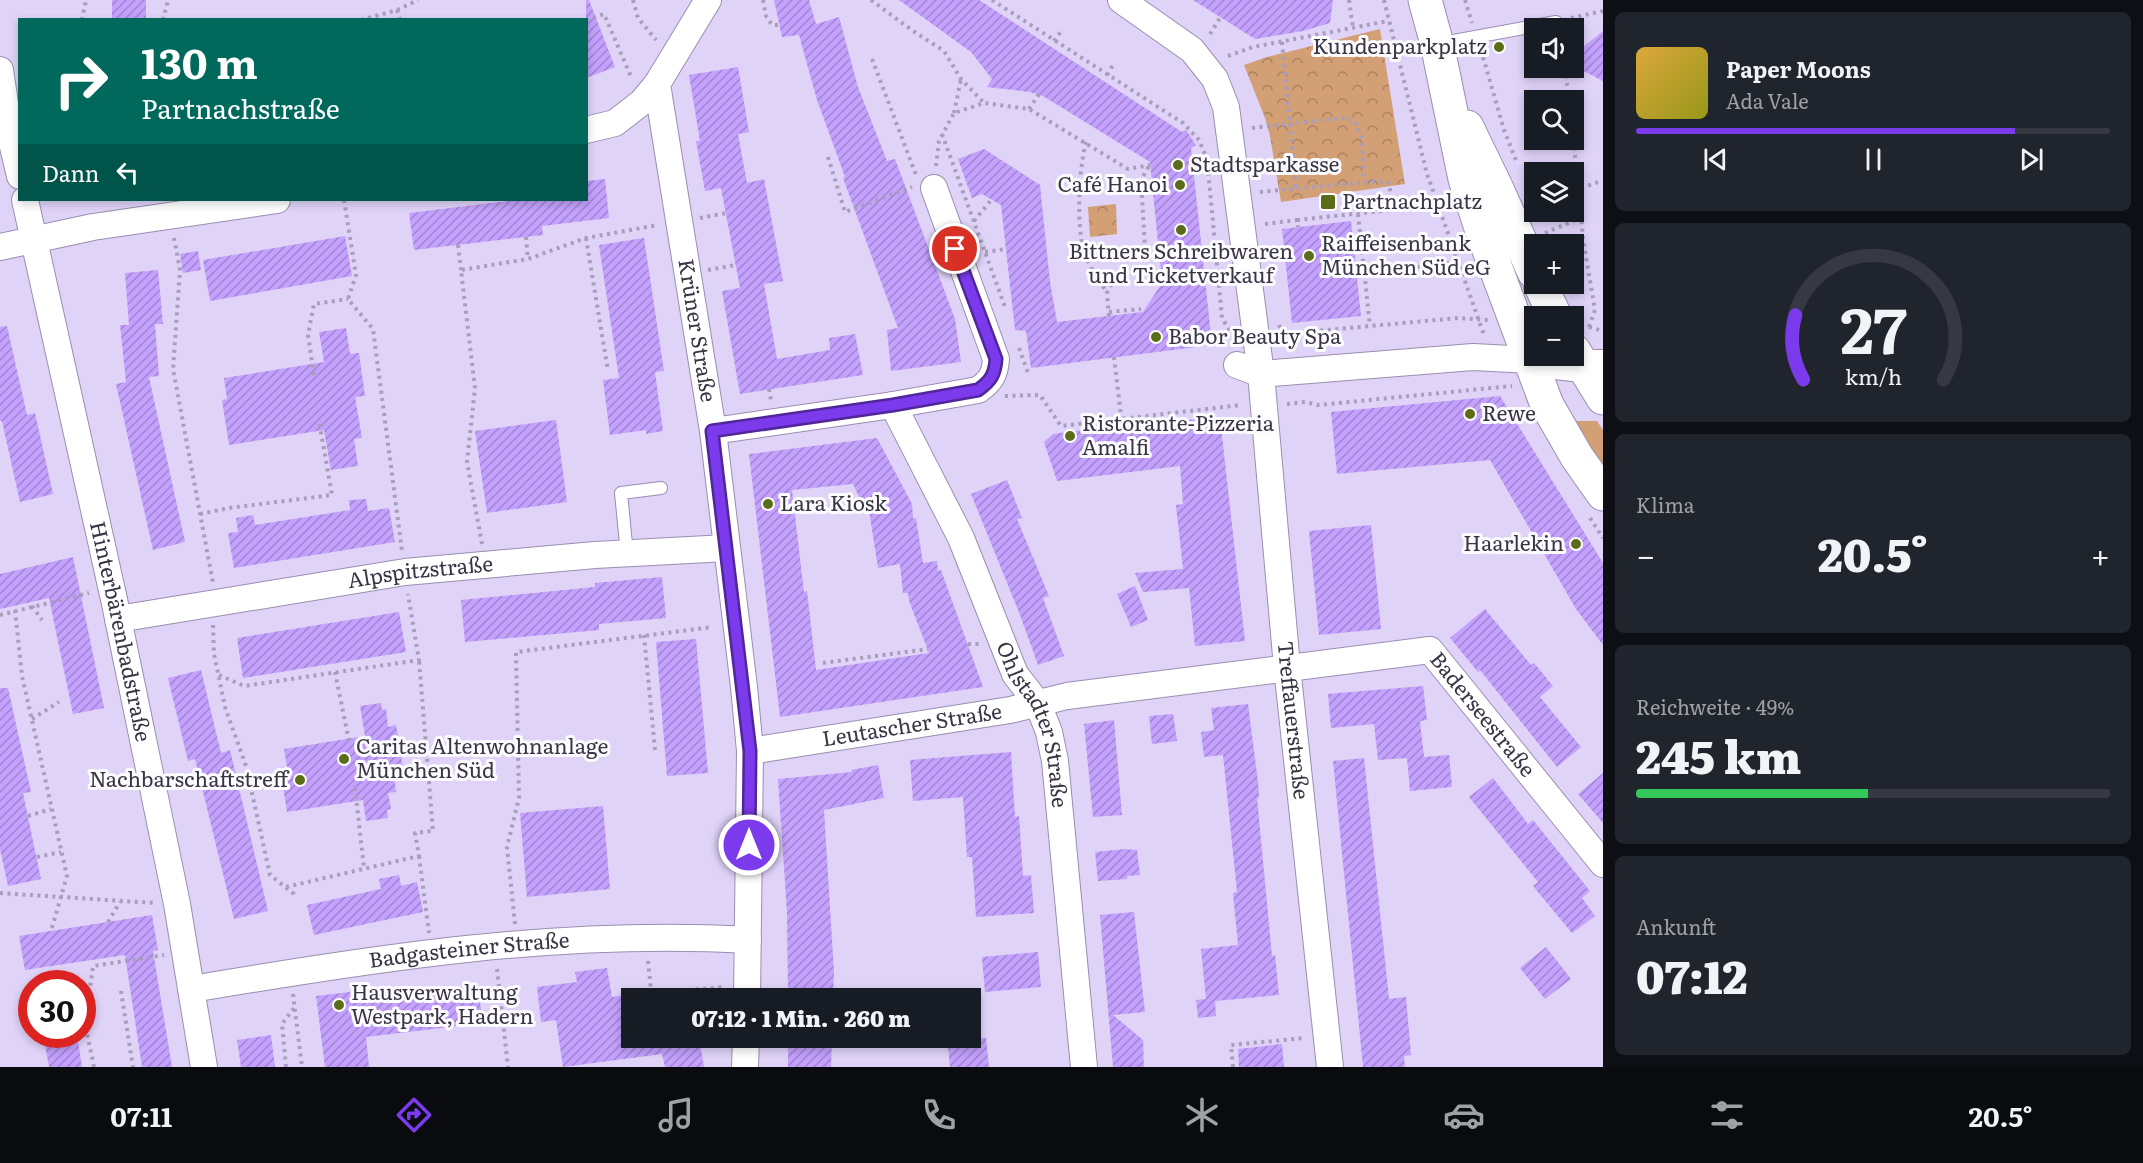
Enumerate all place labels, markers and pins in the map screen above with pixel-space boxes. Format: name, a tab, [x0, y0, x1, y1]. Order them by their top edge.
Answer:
place label: Kundenparkplatz	[1313, 29, 1487, 60]
marker: Kundenparkplatz	[1492, 40, 1506, 54]
place label: Stadtsparkasse	[1190, 147, 1339, 178]
marker: Stadtsparkasse	[1171, 158, 1185, 172]
place label: Café Hanoi	[1057, 167, 1168, 198]
marker: Café Hanoi	[1173, 178, 1187, 192]
place label: Partnachplatz	[1342, 184, 1482, 215]
marker: Partnachplatz	[1319, 193, 1337, 211]
pin	[929, 223, 980, 274]
marker: Bittners Schreibwaren und Ticketverkauf	[1174, 223, 1188, 237]
place label: Raiffeisenbank München Süd eG	[1321, 226, 1491, 281]
place label: Bittners Schreibwaren und Ticketverkauf	[1069, 234, 1293, 289]
marker: Raiffeisenbank München Süd eG	[1302, 249, 1316, 263]
place label: Babor Beauty Spa	[1168, 319, 1342, 350]
marker: Babor Beauty Spa	[1149, 330, 1163, 344]
place label: Rewe	[1482, 396, 1536, 427]
place label: Ristorante-Pizzeria Amalfi	[1082, 406, 1275, 461]
marker: Rewe	[1463, 407, 1477, 421]
marker: Ristorante-Pizzeria Amalfi	[1063, 429, 1077, 443]
place label: Lara Kiosk	[780, 486, 887, 517]
marker: Lara Kiosk	[761, 497, 775, 511]
place label: Haarlekin	[1463, 526, 1564, 557]
marker: Haarlekin	[1569, 537, 1583, 551]
place label: Caritas Altenwohnanlage München Süd	[356, 729, 608, 784]
marker: Caritas Altenwohnanlage München Süd	[337, 752, 351, 766]
place label: Nachbarschaftstreff	[89, 762, 290, 793]
marker: Nachbarschaftstreff	[293, 773, 307, 787]
place label: Hausverwaltung Westpark, Hadern	[351, 975, 533, 1030]
marker: Hausverwaltung Westpark, Hadern	[332, 998, 346, 1012]

